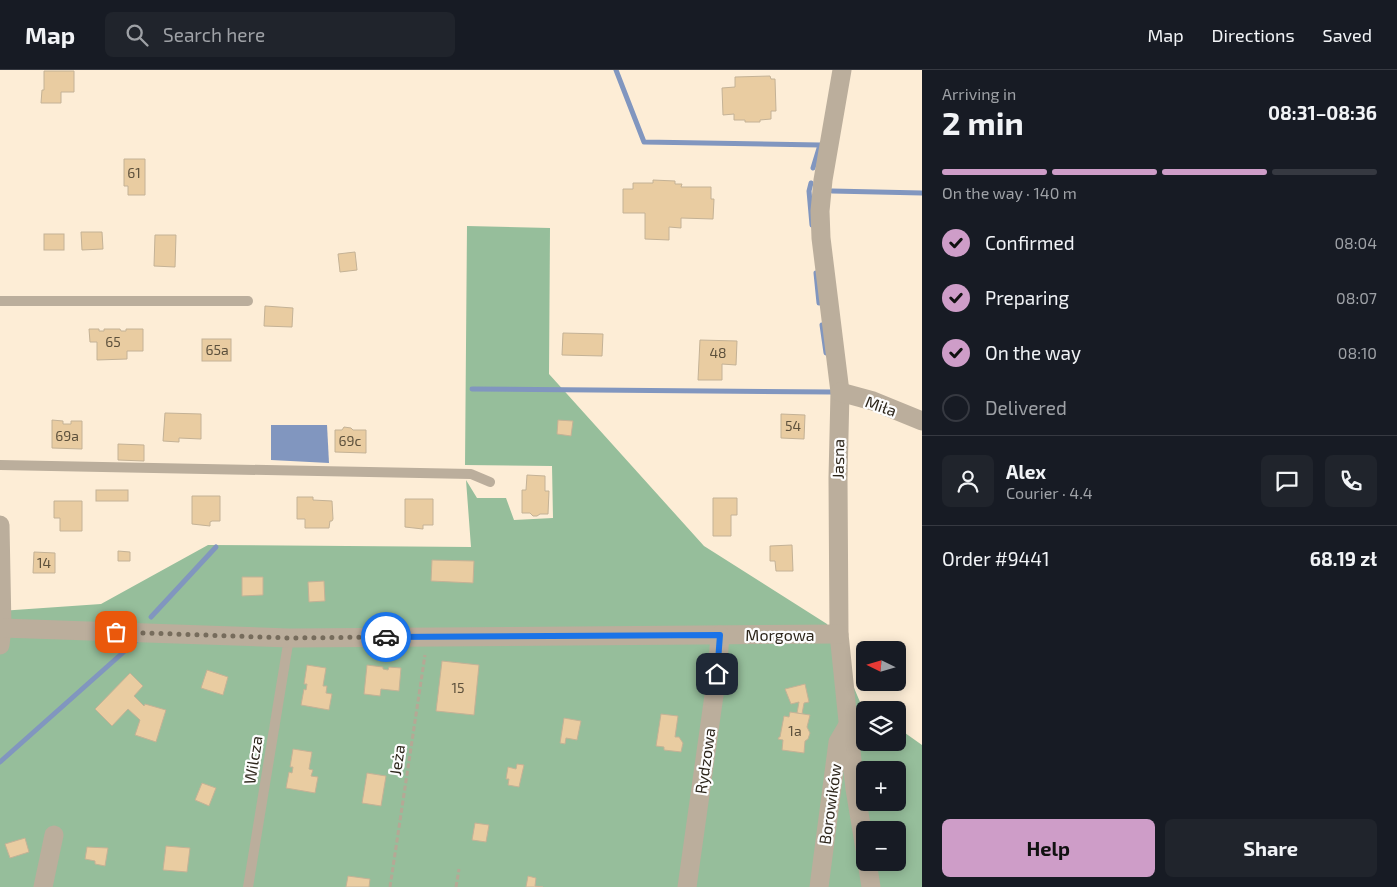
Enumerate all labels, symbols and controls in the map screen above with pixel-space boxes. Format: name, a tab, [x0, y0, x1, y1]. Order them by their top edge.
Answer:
search box	[105, 12, 455, 57]
text: Map	[25, 20, 75, 49]
icon: search	[123, 21, 151, 49]
text: Search here	[163, 23, 265, 46]
text: Map	[1147, 24, 1184, 46]
text: Directions	[1212, 24, 1295, 46]
text: Saved	[1323, 24, 1372, 46]
text: Arriving in	[942, 84, 1016, 103]
text: 08:31–08:36	[1268, 101, 1377, 124]
text: 2 min	[942, 103, 1024, 141]
house number: 61	[127, 164, 141, 181]
text: On the way · 140 m	[942, 183, 1077, 202]
icon: check	[942, 229, 970, 257]
text: Confirmed	[985, 231, 1075, 254]
text: 08:04	[1334, 233, 1377, 252]
icon: check	[942, 284, 970, 312]
text: Preparing	[985, 286, 1069, 309]
text: 08:07	[1336, 288, 1377, 307]
house number: 65	[105, 333, 121, 350]
icon: check	[942, 339, 970, 367]
house number: 65a	[205, 341, 229, 358]
text: On the way	[985, 341, 1081, 364]
text: 08:10	[1338, 343, 1377, 362]
house number: 48	[709, 344, 727, 361]
street label: Miła	[863, 391, 899, 420]
text: Delivered	[985, 396, 1067, 419]
house number: 54	[785, 417, 801, 434]
house number: 69a	[55, 427, 79, 444]
house number: 69c	[339, 432, 362, 449]
street label: Jasna	[828, 439, 847, 479]
button: person	[942, 455, 994, 507]
button: chat	[1261, 455, 1313, 507]
button: phone	[1325, 455, 1377, 507]
text: Alex	[1006, 460, 1046, 483]
text: Courier · 4.4	[1006, 483, 1093, 502]
text: Order #9441	[942, 547, 1049, 570]
text: 68.19 zł	[1310, 547, 1377, 570]
house number: 14	[37, 554, 51, 571]
pin	[95, 611, 137, 653]
courier	[361, 612, 411, 662]
icon: bag	[102, 618, 130, 646]
icon: car	[372, 623, 400, 651]
street label: Morgowa	[745, 625, 815, 644]
north arrow	[856, 641, 906, 691]
map controls	[856, 641, 906, 871]
pin	[696, 653, 738, 695]
icon: home	[703, 660, 731, 688]
house number: 15	[451, 679, 465, 696]
button: layers	[856, 701, 906, 751]
house number: 1a	[788, 722, 802, 739]
street label: Rydzowa	[690, 727, 719, 795]
street label: Wilcza	[239, 734, 266, 785]
street label: Jeża	[385, 743, 408, 777]
button: +	[856, 761, 906, 811]
street label: Borowików	[814, 762, 845, 846]
button: Help	[942, 819, 1155, 877]
button: Share	[1165, 819, 1377, 877]
button: −	[856, 821, 906, 871]

